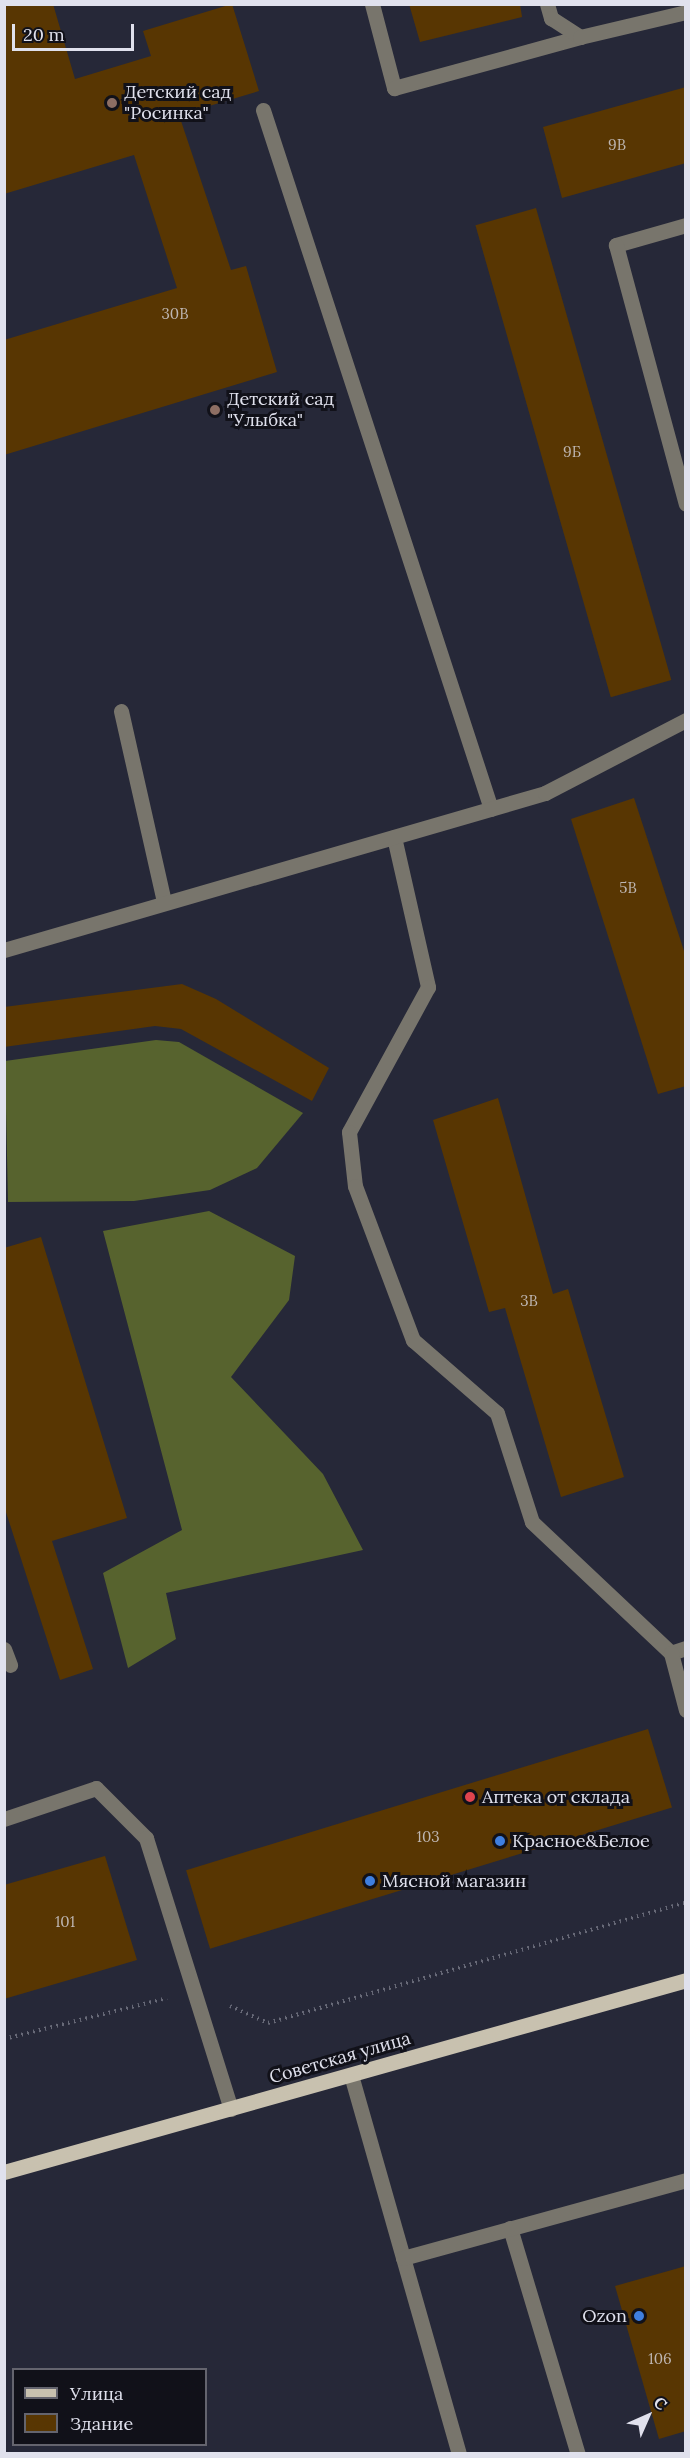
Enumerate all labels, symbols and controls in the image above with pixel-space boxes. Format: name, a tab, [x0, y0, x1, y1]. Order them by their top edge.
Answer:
scale bar	[15, 12, 136, 50]
text: 20 m	[23, 23, 65, 46]
place label: Детский сад "Росинка"	[124, 82, 231, 124]
marker: Детский сад "Росинка"	[105, 96, 119, 110]
house number: 9В	[608, 136, 626, 154]
house number: 30В	[162, 305, 188, 323]
place label: Детский сад "Улыбка"	[227, 389, 334, 432]
marker: Детский сад "Улыбка"	[208, 403, 222, 417]
house number: 9Б	[563, 443, 581, 461]
house number: 5В	[619, 879, 637, 897]
house number: 3В	[520, 1292, 538, 1310]
place label: Аптека от склада	[482, 1786, 630, 1808]
marker: Аптека от склада	[463, 1790, 477, 1804]
house number: 103	[416, 1828, 440, 1846]
place label: Красное&Белое	[512, 1830, 650, 1852]
marker: Красное&Белое	[493, 1834, 507, 1848]
place label: Мясной магазин	[382, 1870, 526, 1892]
marker: Мясной магазин	[363, 1874, 377, 1888]
house number: 101	[55, 1913, 75, 1931]
street label: Советская улица	[267, 2027, 413, 2089]
place label: Ozon	[582, 2305, 627, 2327]
marker: Ozon	[632, 2309, 646, 2323]
house number: 106	[648, 2350, 672, 2368]
legend	[12, 2368, 207, 2446]
text: Улица	[70, 2382, 123, 2405]
north arrow	[618, 2386, 678, 2446]
text: С	[650, 2392, 672, 2414]
text: Здание	[70, 2412, 133, 2435]

